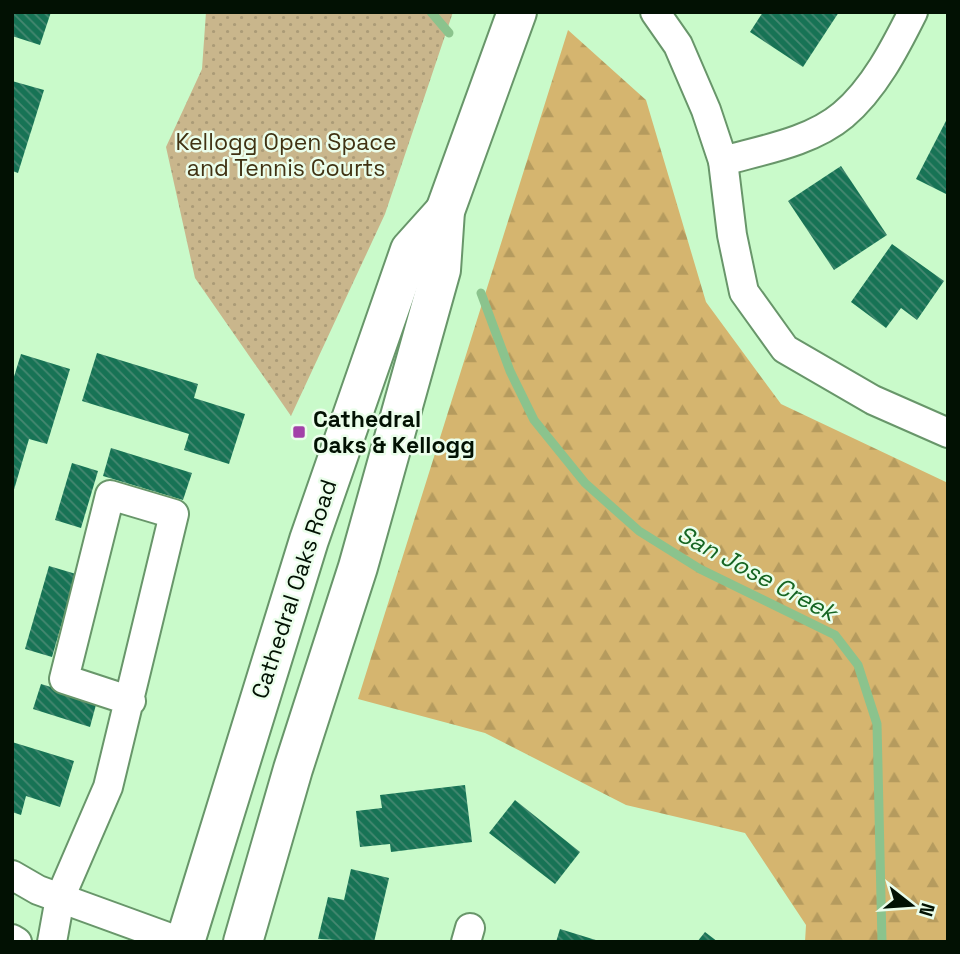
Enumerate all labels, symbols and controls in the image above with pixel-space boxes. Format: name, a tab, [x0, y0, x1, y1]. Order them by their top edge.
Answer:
park label: Kellogg Open Space and Tennis Courts	[175, 127, 397, 183]
place label: Cathedral Oaks & Kellogg	[313, 404, 475, 460]
marker: Cathedral Oaks & Kellogg	[291, 424, 307, 440]
street label: Cathedral Oaks Road	[244, 476, 344, 702]
water label: San Jose Creek	[672, 518, 845, 629]
north arrow	[876, 870, 946, 940]
text: N	[913, 900, 941, 920]

